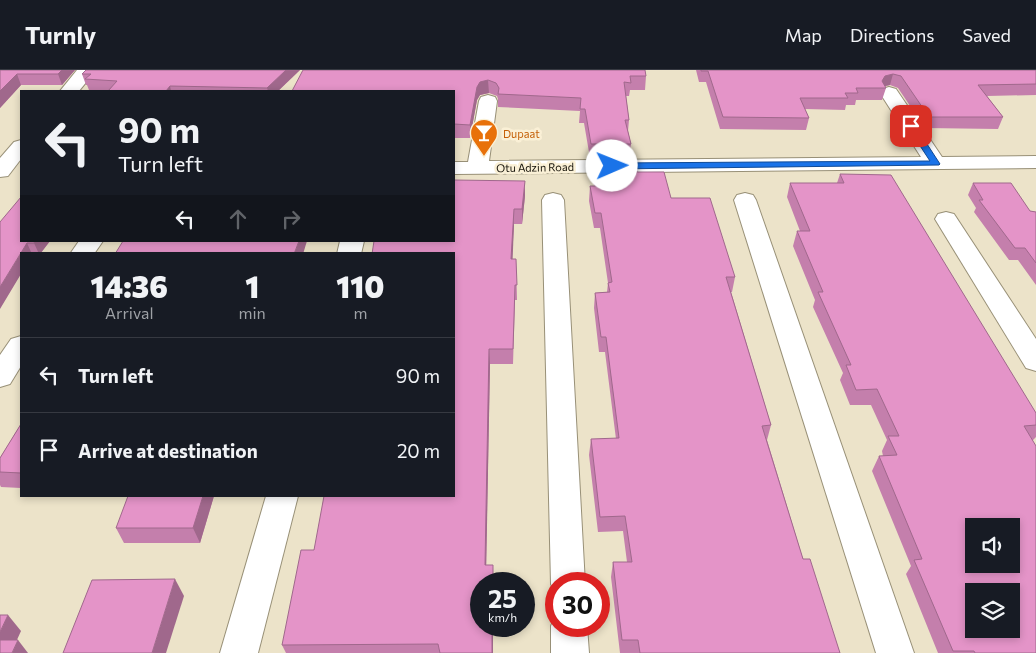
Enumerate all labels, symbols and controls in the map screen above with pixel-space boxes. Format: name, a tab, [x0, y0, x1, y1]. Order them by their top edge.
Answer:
text: Turnly	[25, 20, 96, 49]
text: Map	[785, 24, 822, 46]
text: Directions	[850, 24, 934, 46]
text: Saved	[962, 24, 1011, 46]
pin	[890, 105, 932, 147]
text: 90 m	[118, 107, 200, 150]
icon: left	[35, 110, 100, 175]
icon: arrive	[897, 112, 925, 140]
bar icon: Dupaat	[469, 118, 499, 157]
place label: Dupaat	[503, 127, 540, 140]
position arrow	[585, 139, 637, 191]
text: Turn left	[118, 150, 203, 177]
street label: Otu Adzin Road	[496, 160, 574, 174]
icon: left	[171, 205, 199, 233]
icon: ahead	[224, 205, 252, 233]
icon: right	[277, 205, 305, 233]
text: 14:36	[91, 267, 168, 304]
text: 1	[245, 267, 259, 304]
text: 110	[336, 267, 384, 304]
text: Arrival	[105, 303, 153, 322]
text: min	[239, 303, 266, 322]
text: m	[353, 303, 367, 322]
icon: left	[35, 361, 63, 389]
text: Turn left	[78, 364, 153, 387]
text: 90 m	[396, 364, 440, 387]
icon: arrive	[35, 436, 63, 464]
text: Arrive at destination	[78, 439, 258, 462]
text: 20 m	[397, 439, 440, 462]
map controls	[965, 518, 1020, 638]
button: sound	[965, 518, 1020, 573]
speed limit sign: 30	[545, 572, 610, 637]
text: 25	[488, 583, 517, 613]
button: layers	[965, 583, 1020, 638]
text: km/h	[488, 610, 517, 624]

